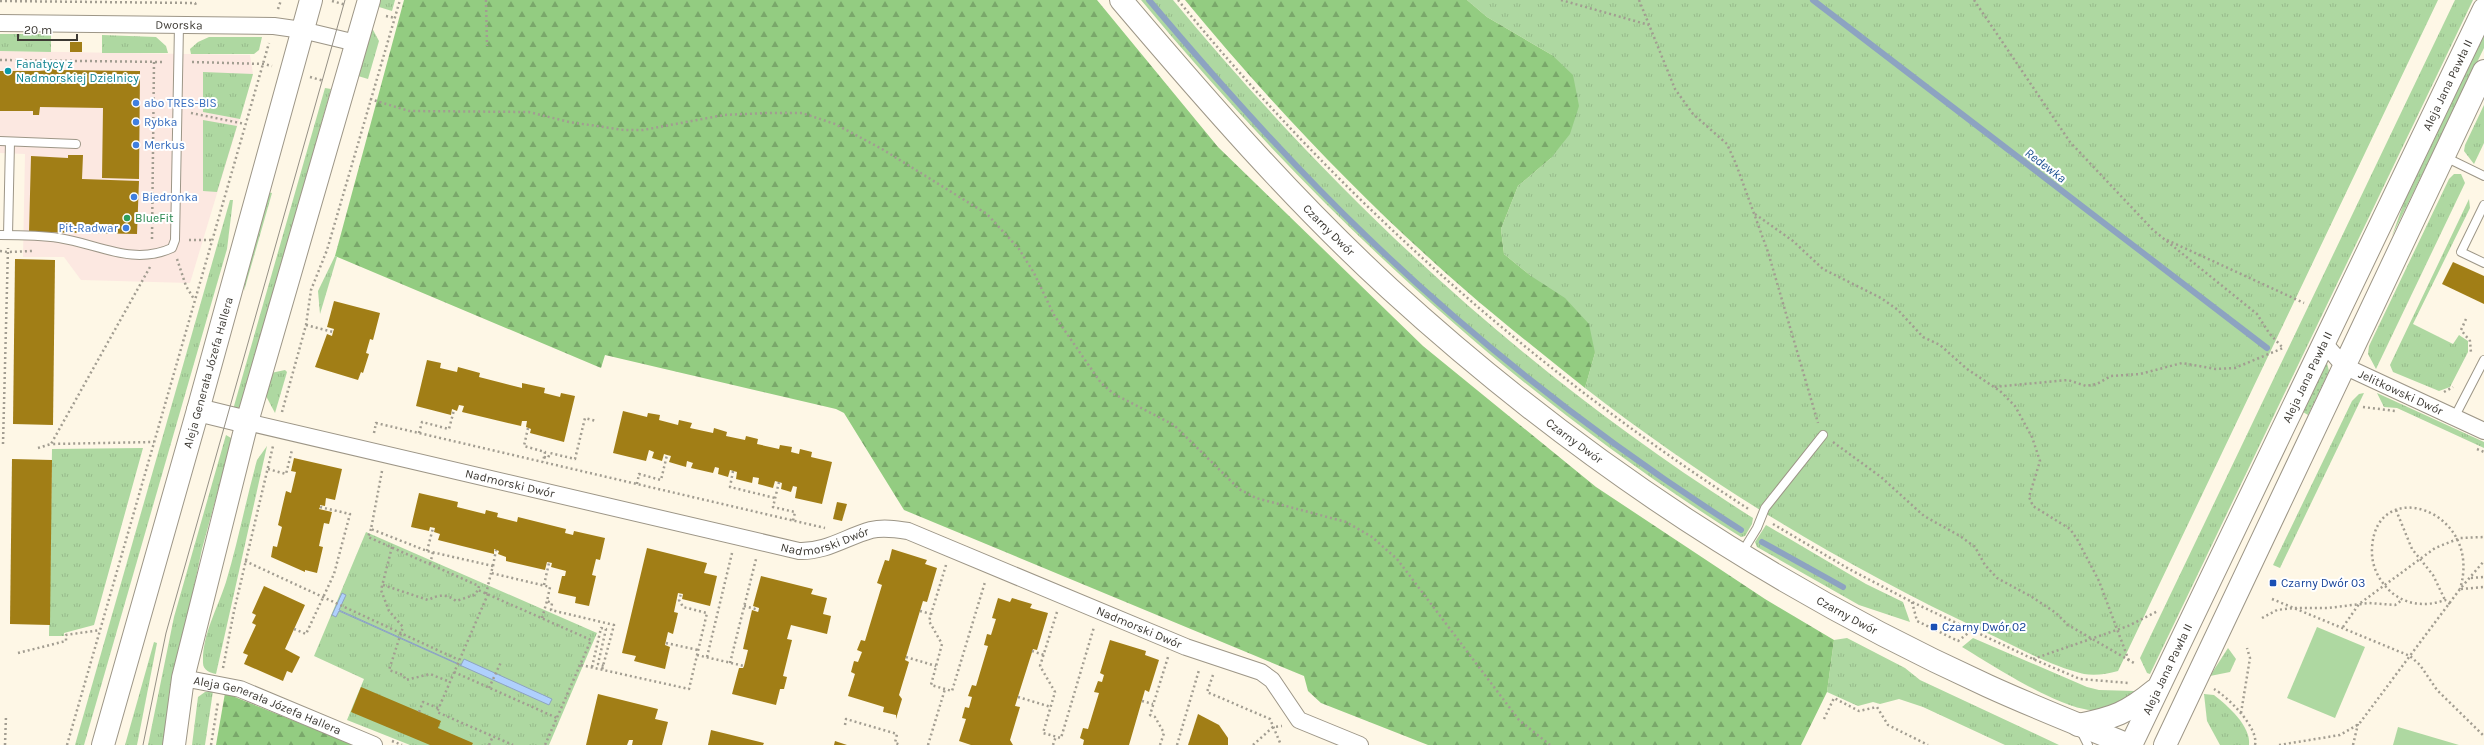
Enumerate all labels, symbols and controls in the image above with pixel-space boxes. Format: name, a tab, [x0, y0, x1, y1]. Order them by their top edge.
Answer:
scale bar	[18, 16, 77, 42]
street label: Dworska	[155, 18, 203, 32]
text: 20 m	[24, 23, 52, 37]
street label: Aleja Jana Pawła II	[2420, 37, 2475, 133]
place label: Fanatycy z Nadmorskiej Dzielnicy	[16, 57, 139, 85]
marker: Fanatycy z Nadmorskiej Dzielnicy	[3, 66, 13, 76]
place label: abo TRES-BIS	[144, 96, 217, 110]
marker: abo TRES-BIS	[131, 98, 141, 108]
place label: Rybka	[144, 115, 177, 129]
marker: Rybka	[131, 117, 141, 127]
place label: Merkus	[144, 138, 185, 152]
marker: Merkus	[131, 140, 141, 150]
water label: Redewka	[2022, 145, 2070, 186]
place label: Biedronka	[142, 190, 198, 204]
marker: Biedronka	[129, 192, 139, 202]
street label: Czarny Dwór	[1300, 201, 1358, 259]
place label: BlueFit	[135, 211, 174, 225]
marker: BlueFit	[122, 213, 132, 223]
place label: Pit-Radwar	[58, 221, 119, 235]
marker: Pit-Radwar	[121, 223, 131, 233]
street label: Aleja Generała Józefa Hallera	[181, 295, 236, 450]
street label: Aleja Jana Pawła II	[2280, 329, 2335, 425]
street label: Jelitkowski Dwór	[2356, 367, 2446, 418]
street label: Czarny Dwór	[1543, 415, 1606, 467]
street label: Nadmorski Dwór	[464, 466, 557, 501]
street label: Nadmorski Dwór	[779, 524, 871, 559]
place label: Czarny Dwór 03	[2281, 576, 2365, 590]
marker: Czarny Dwór 03	[2268, 578, 2278, 588]
street label: Czarny Dwór	[1814, 593, 1880, 638]
street label: Nadmorski Dwór	[1094, 603, 1184, 652]
place label: Czarny Dwór 02	[1942, 620, 2026, 634]
street label: Aleja Jana Pawła II	[2140, 621, 2195, 717]
marker: Czarny Dwór 02	[1929, 622, 1939, 632]
street label: Aleja Generała Józefa Hallera	[192, 673, 343, 738]

